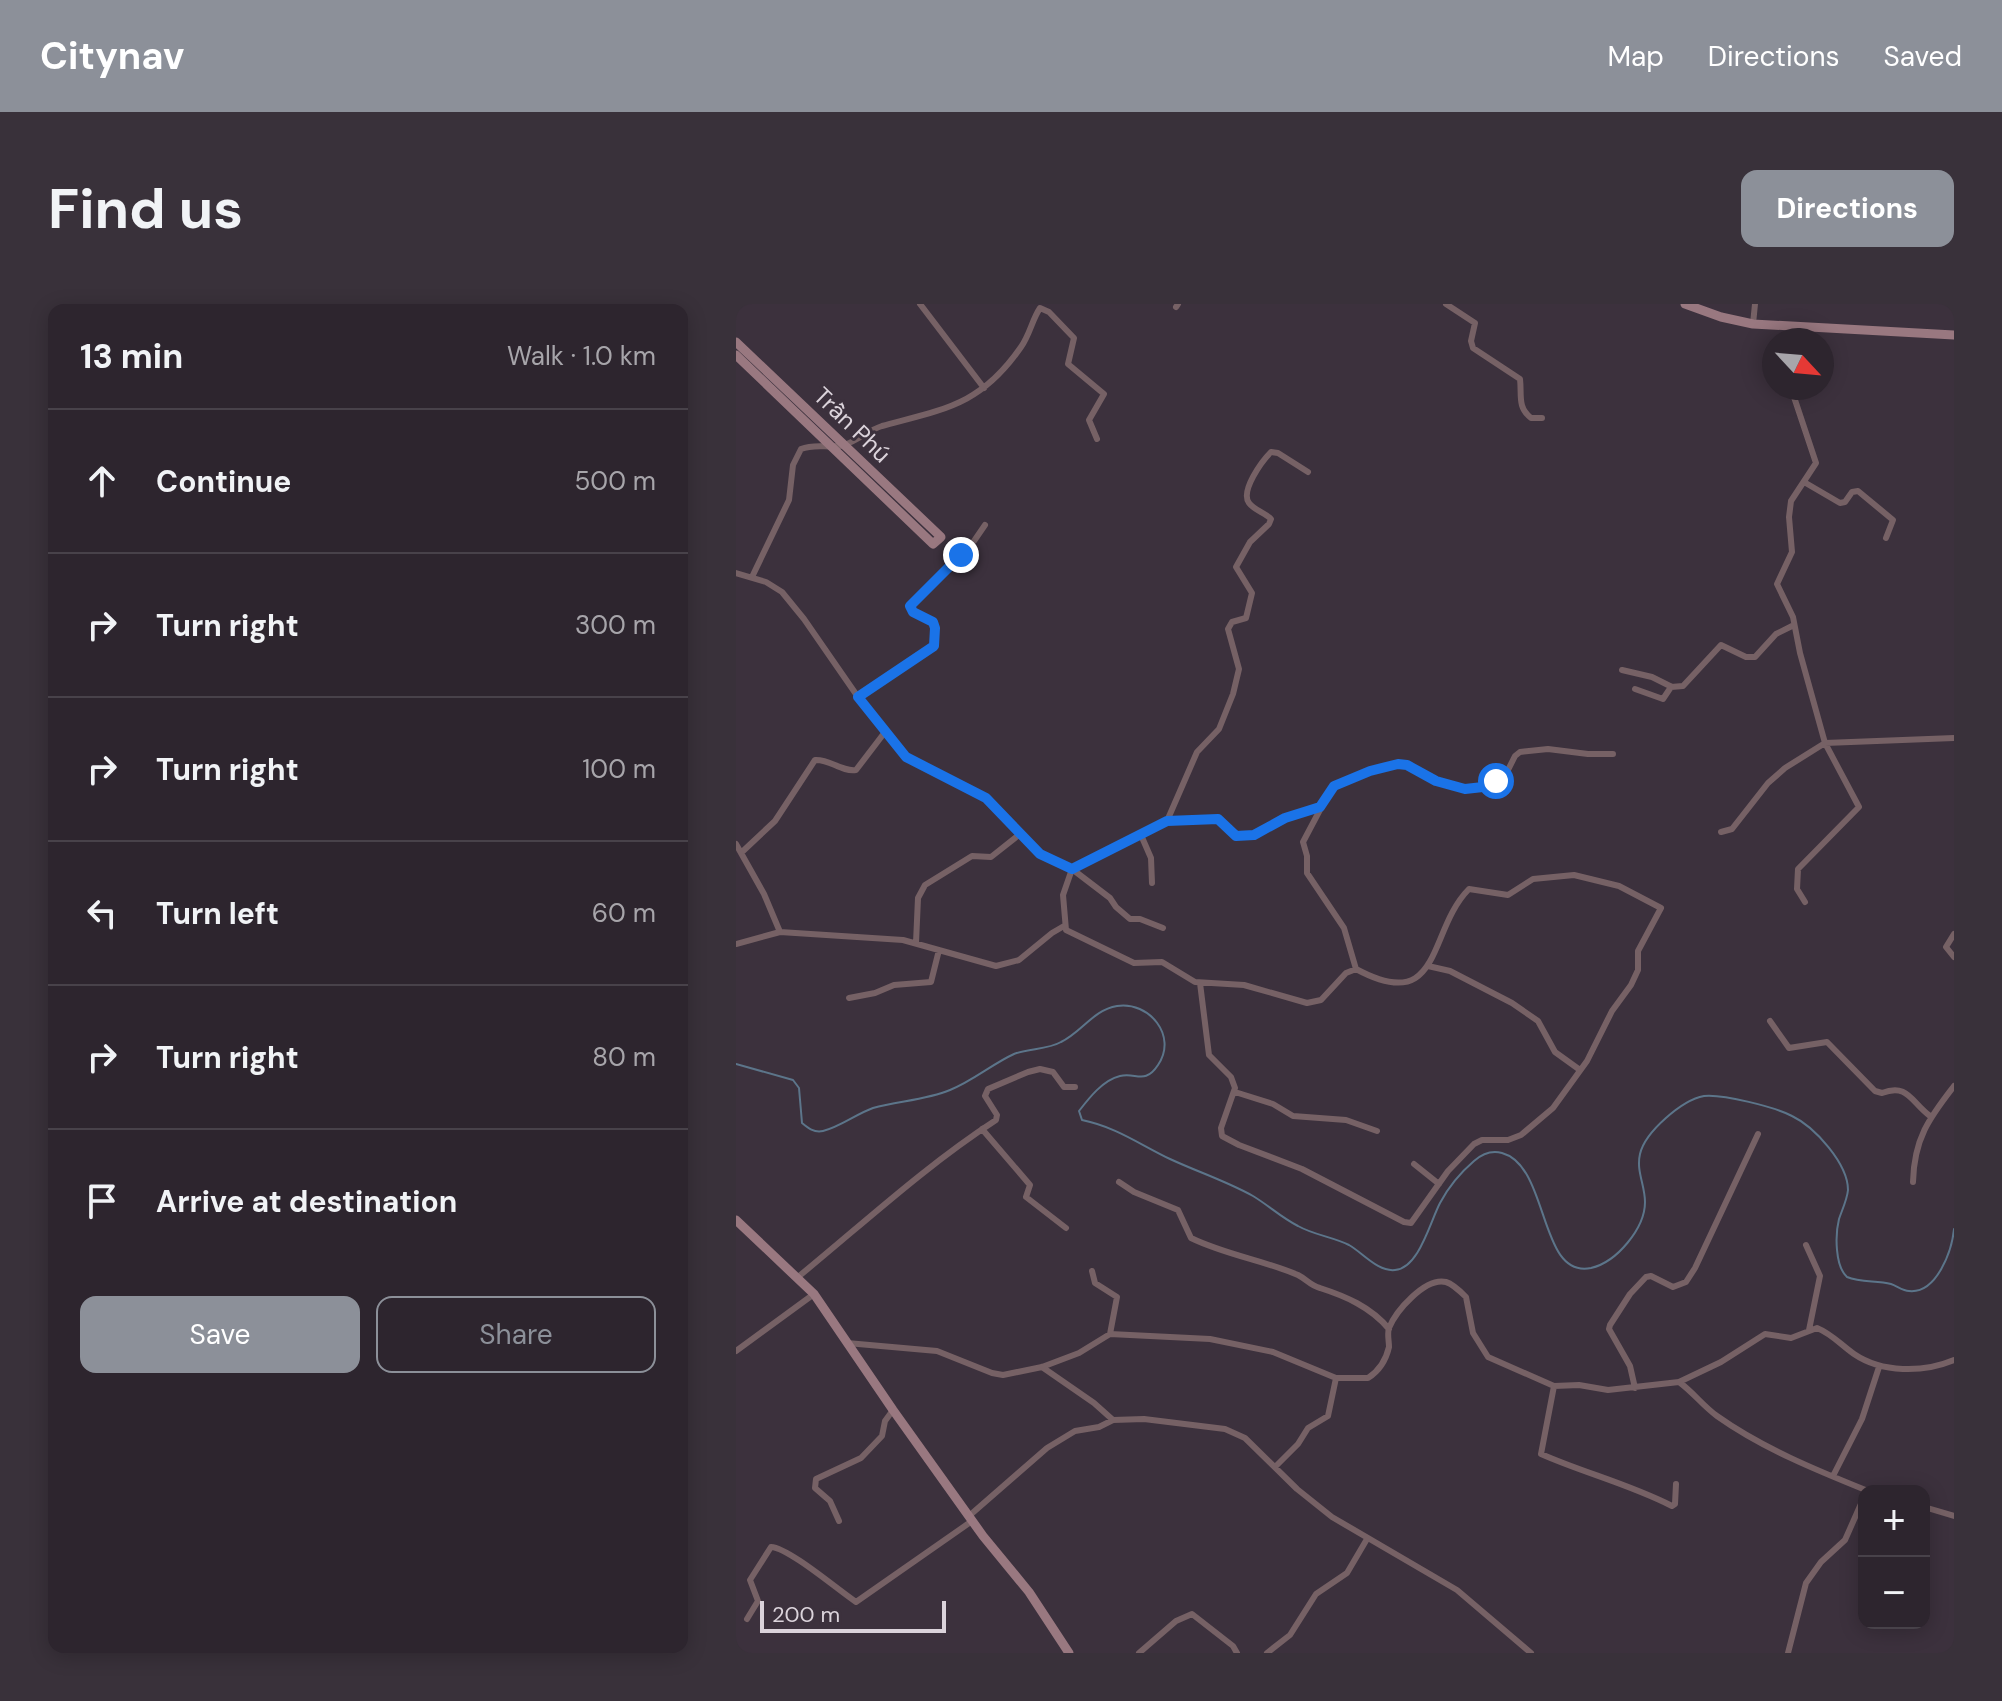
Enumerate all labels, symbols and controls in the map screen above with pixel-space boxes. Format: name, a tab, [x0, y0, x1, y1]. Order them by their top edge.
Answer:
text: Citynav	[40, 31, 184, 81]
text: Map	[1607, 38, 1664, 75]
text: Directions	[1708, 38, 1840, 75]
text: Saved	[1884, 38, 1962, 75]
button: Directions	[1741, 170, 1954, 247]
text: Find us	[48, 172, 243, 245]
north arrow	[1762, 328, 1834, 400]
text: 13 min	[80, 334, 183, 379]
text: Walk · 1.0 km	[507, 339, 656, 373]
street label: Trần Phú	[807, 380, 898, 469]
icon: ahead	[80, 459, 124, 503]
text: Continue	[156, 462, 291, 501]
text: 500 m	[574, 464, 656, 498]
route end	[943, 537, 979, 573]
icon: right	[80, 603, 124, 647]
text: Turn right	[156, 606, 299, 645]
text: 300 m	[575, 608, 656, 642]
icon: right	[80, 747, 124, 791]
text: Turn right	[156, 750, 299, 789]
text: 100 m	[582, 752, 656, 786]
route start	[1478, 763, 1514, 799]
icon: left	[80, 891, 124, 935]
text: Turn left	[156, 894, 279, 933]
text: 60 m	[592, 896, 656, 930]
icon: right	[80, 1035, 124, 1079]
text: Turn right	[156, 1038, 299, 1077]
text: 80 m	[592, 1040, 656, 1074]
icon: arrive	[80, 1179, 124, 1223]
text: Arrive at destination	[156, 1182, 457, 1221]
button: Save	[80, 1296, 360, 1373]
button: Share	[376, 1296, 656, 1373]
map controls	[1858, 1485, 1930, 1629]
button: +	[1858, 1485, 1930, 1557]
button: −	[1858, 1557, 1930, 1629]
scale bar	[760, 1597, 946, 1633]
text: 200 m	[772, 1600, 840, 1629]

